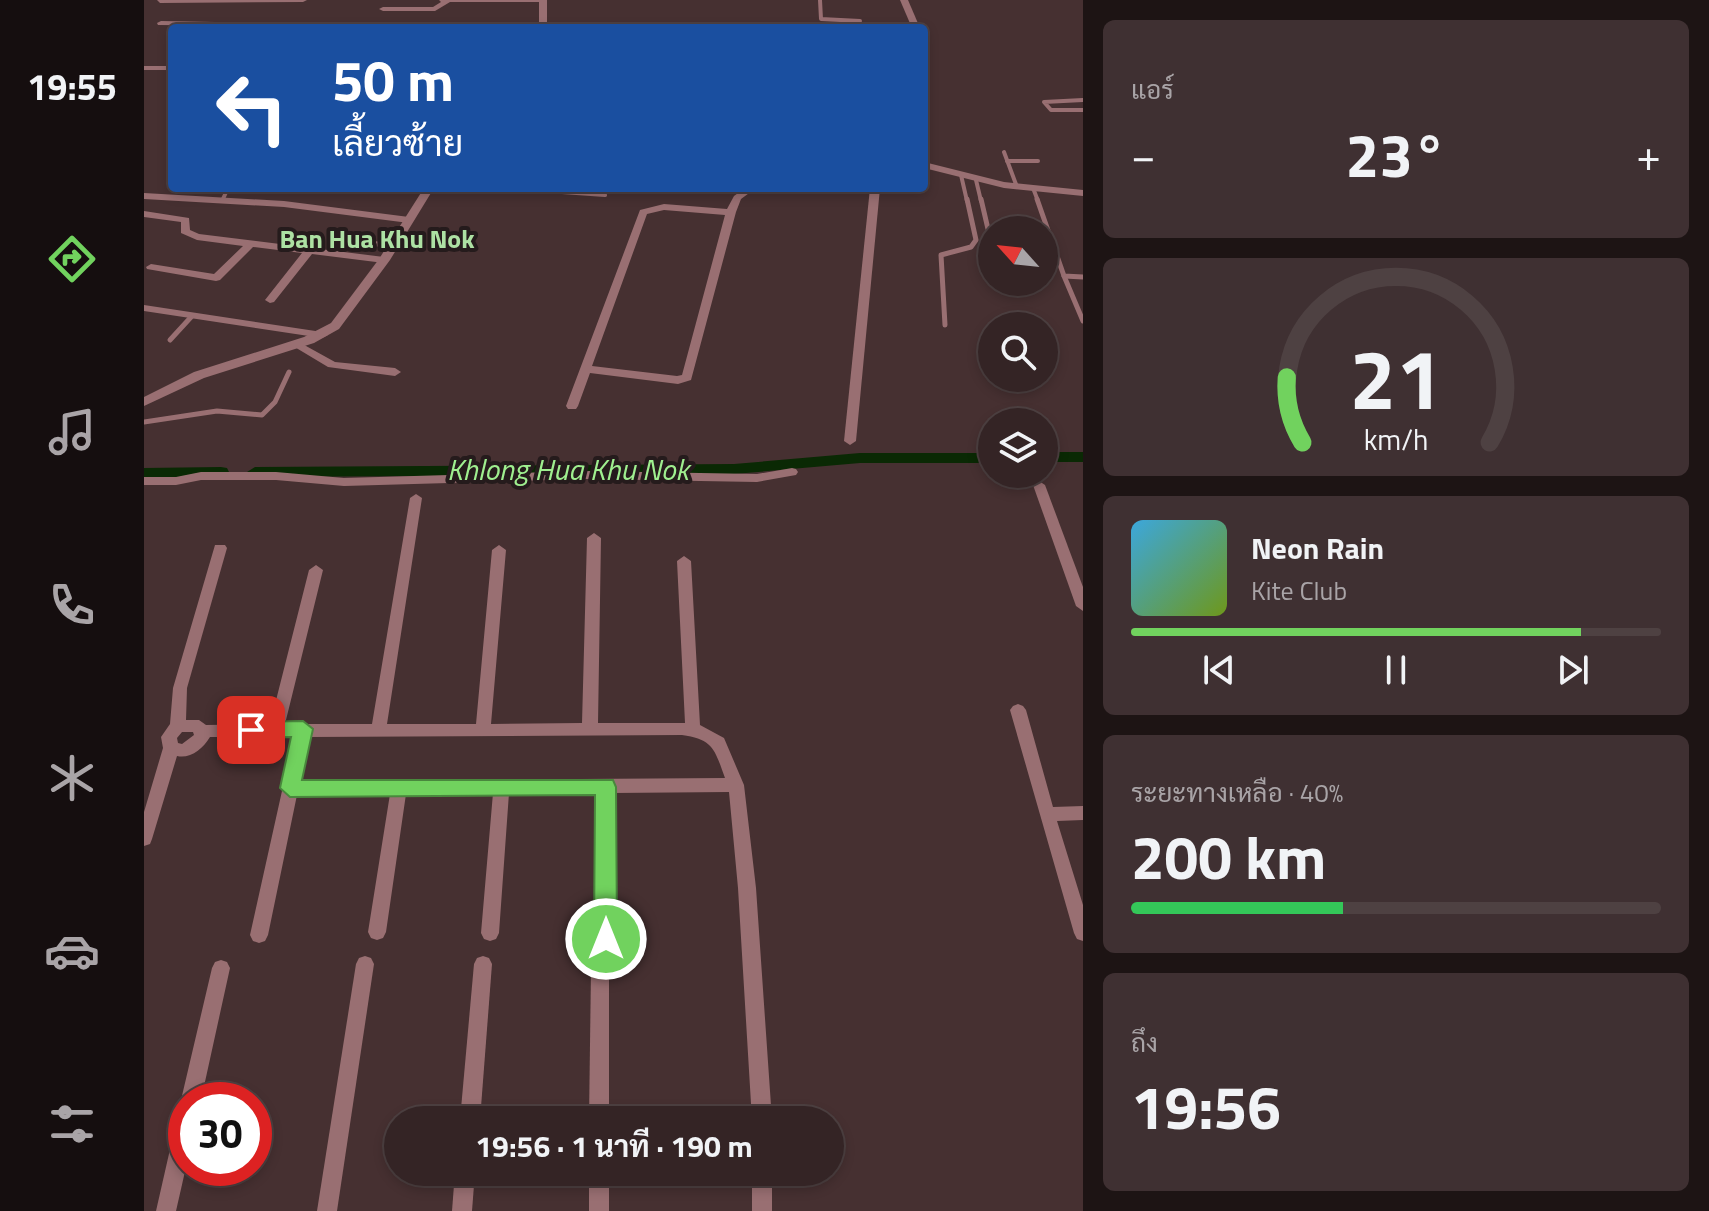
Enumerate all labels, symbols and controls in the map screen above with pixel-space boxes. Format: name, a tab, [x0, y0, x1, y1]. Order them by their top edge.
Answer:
text: 50 m	[332, 38, 454, 123]
icon: left	[200, 56, 304, 160]
text: 19:55	[27, 59, 117, 114]
text: แอร์	[1131, 70, 1174, 109]
text: 23°	[1346, 109, 1446, 200]
text: เลี้ยวซ้าย	[332, 115, 463, 170]
text: −	[1131, 121, 1156, 188]
text: +	[1636, 121, 1661, 188]
north arrow	[978, 216, 1058, 296]
map controls	[978, 216, 1058, 488]
district label: Ban Hua Khu Nok	[279, 219, 475, 258]
icon: directions	[44, 231, 100, 287]
button: search	[978, 312, 1058, 392]
text: 21	[1349, 315, 1443, 441]
icon: music	[44, 404, 100, 460]
button: layers	[978, 408, 1058, 488]
text: km/h	[1364, 418, 1428, 461]
water label: Khlong Hua Khu Nok	[447, 446, 693, 492]
text: Neon Rain	[1251, 525, 1384, 571]
text: Kite Club	[1251, 571, 1347, 610]
icon: phone	[44, 577, 100, 633]
icon: previous	[1197, 648, 1241, 692]
icon: pause	[1374, 648, 1418, 692]
icon: next	[1551, 648, 1595, 692]
pin	[217, 696, 285, 764]
icon: arrive	[229, 708, 273, 752]
icon: climate	[44, 750, 100, 806]
text: ระยะทางเหลือ · 40%	[1131, 773, 1343, 812]
text: 200 km	[1131, 811, 1326, 902]
position arrow	[564, 897, 648, 981]
icon: car	[44, 923, 100, 979]
text: ถึง	[1131, 1023, 1158, 1062]
text: 19:56	[1131, 1061, 1281, 1152]
speed limit sign: 30	[168, 1082, 272, 1186]
icon: filters	[44, 1096, 100, 1152]
text: 19:56 · 1 นาที · 190 m	[475, 1123, 753, 1169]

